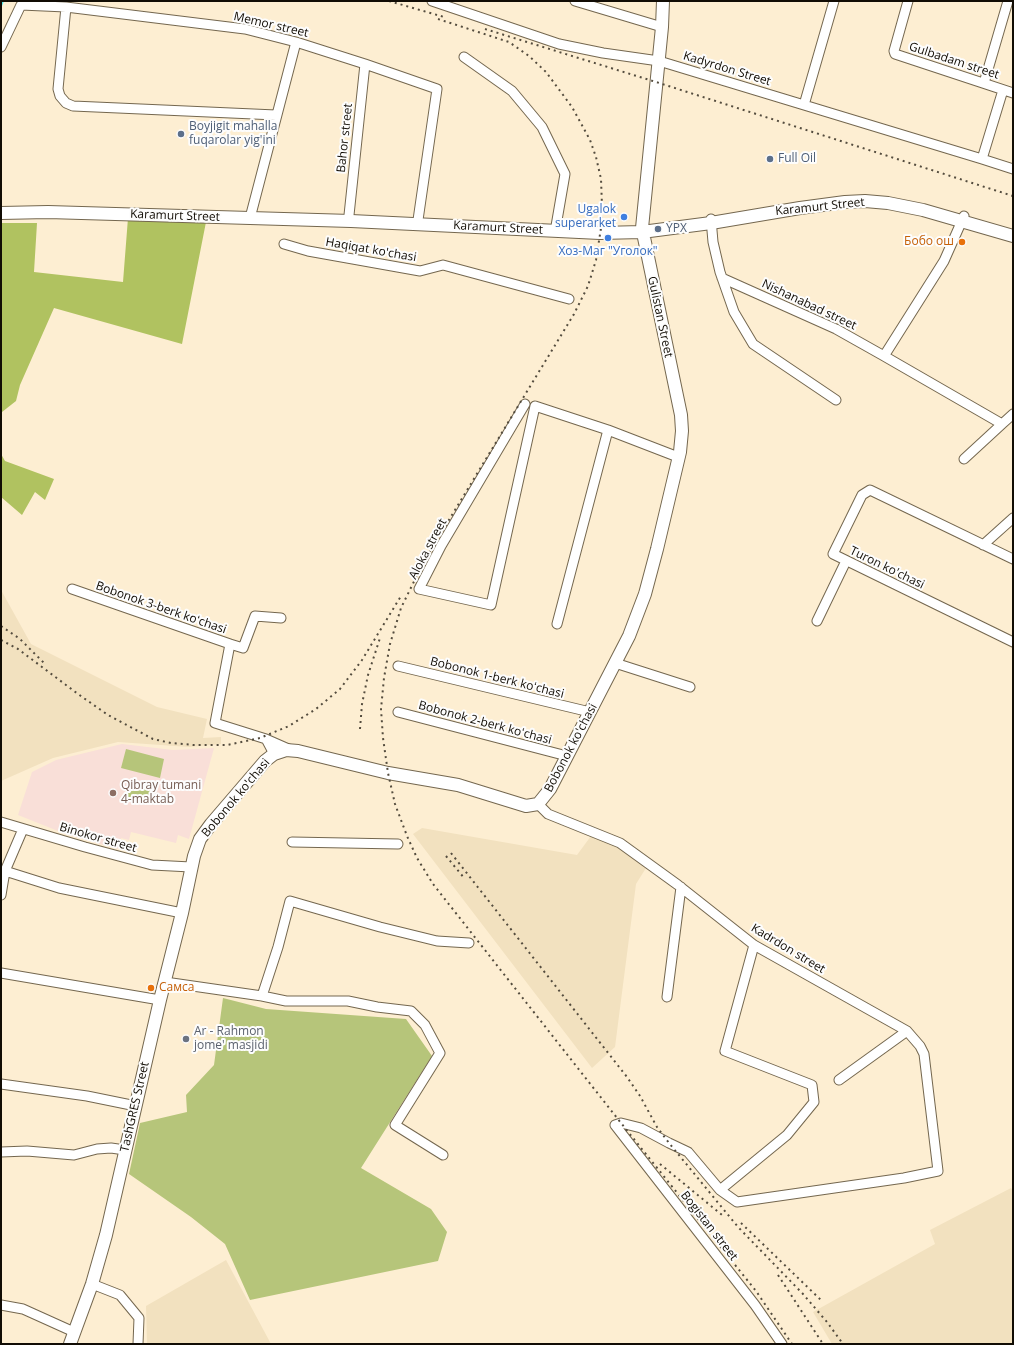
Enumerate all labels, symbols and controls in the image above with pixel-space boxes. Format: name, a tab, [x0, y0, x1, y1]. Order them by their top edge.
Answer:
street label: Memor street	[232, 9, 310, 41]
street label: Gulbadam street	[907, 40, 1001, 82]
street label: Kadyrdon Street	[681, 49, 773, 89]
street label: Bahor street	[334, 103, 356, 173]
place label: Boyjigit mahalla fuqarolar yig'ini	[189, 120, 278, 148]
marker: Boyjigit mahalla fuqarolar yig'ini	[176, 129, 186, 139]
place label: Full Oil	[778, 152, 816, 166]
marker: Full Oil	[765, 154, 775, 164]
street label: Karamurt Street	[775, 195, 865, 219]
place label: Ugalok superarket	[555, 203, 616, 231]
street label: Karamurt Street	[130, 207, 220, 225]
marker: Ugalok superarket	[619, 212, 629, 222]
street label: Karamurt Street	[453, 218, 543, 238]
place label: YPX	[666, 222, 687, 236]
marker: YPX	[653, 224, 663, 234]
marker: Хоз-Маг "Уголок"	[603, 233, 613, 243]
street label: Haqiqat ko'chasi	[324, 235, 418, 265]
place label: Бобо ош	[904, 235, 954, 249]
marker: Бобо ош	[957, 237, 967, 247]
place label: Хоз-Маг "Уголок"	[558, 245, 658, 259]
street label: Gulistan Street	[644, 275, 676, 359]
street label: Nishanabad street	[759, 277, 859, 333]
street label: Aloka street	[406, 516, 450, 582]
street label: Turon ko'chasi	[847, 544, 927, 592]
street label: Bobonok 3-berk koʻchasi	[94, 579, 228, 637]
street label: Bobonok 1-berk koʻchasi	[429, 654, 565, 702]
street label: Bobonok 2-berk koʻchasi	[417, 698, 553, 748]
street label: Bobonok ko'chasi	[542, 701, 600, 795]
street label: Bobonok ko'chasi	[199, 756, 273, 840]
place label: Qibray tumani 4-maktab	[121, 779, 201, 807]
marker: Qibray tumani 4-maktab	[108, 788, 118, 798]
street label: Binokor street	[58, 820, 138, 856]
street label: Kadrdon street	[748, 921, 828, 977]
place label: Самса	[159, 981, 194, 995]
marker: Самса	[146, 983, 156, 993]
place label: Ar - Rahmon jome' masjidi	[194, 1025, 268, 1053]
marker: Ar - Rahmon jome' masjidi	[181, 1034, 191, 1044]
street label: TashGRES Street	[118, 1060, 152, 1154]
street label: Bogistan street	[677, 1188, 741, 1264]

